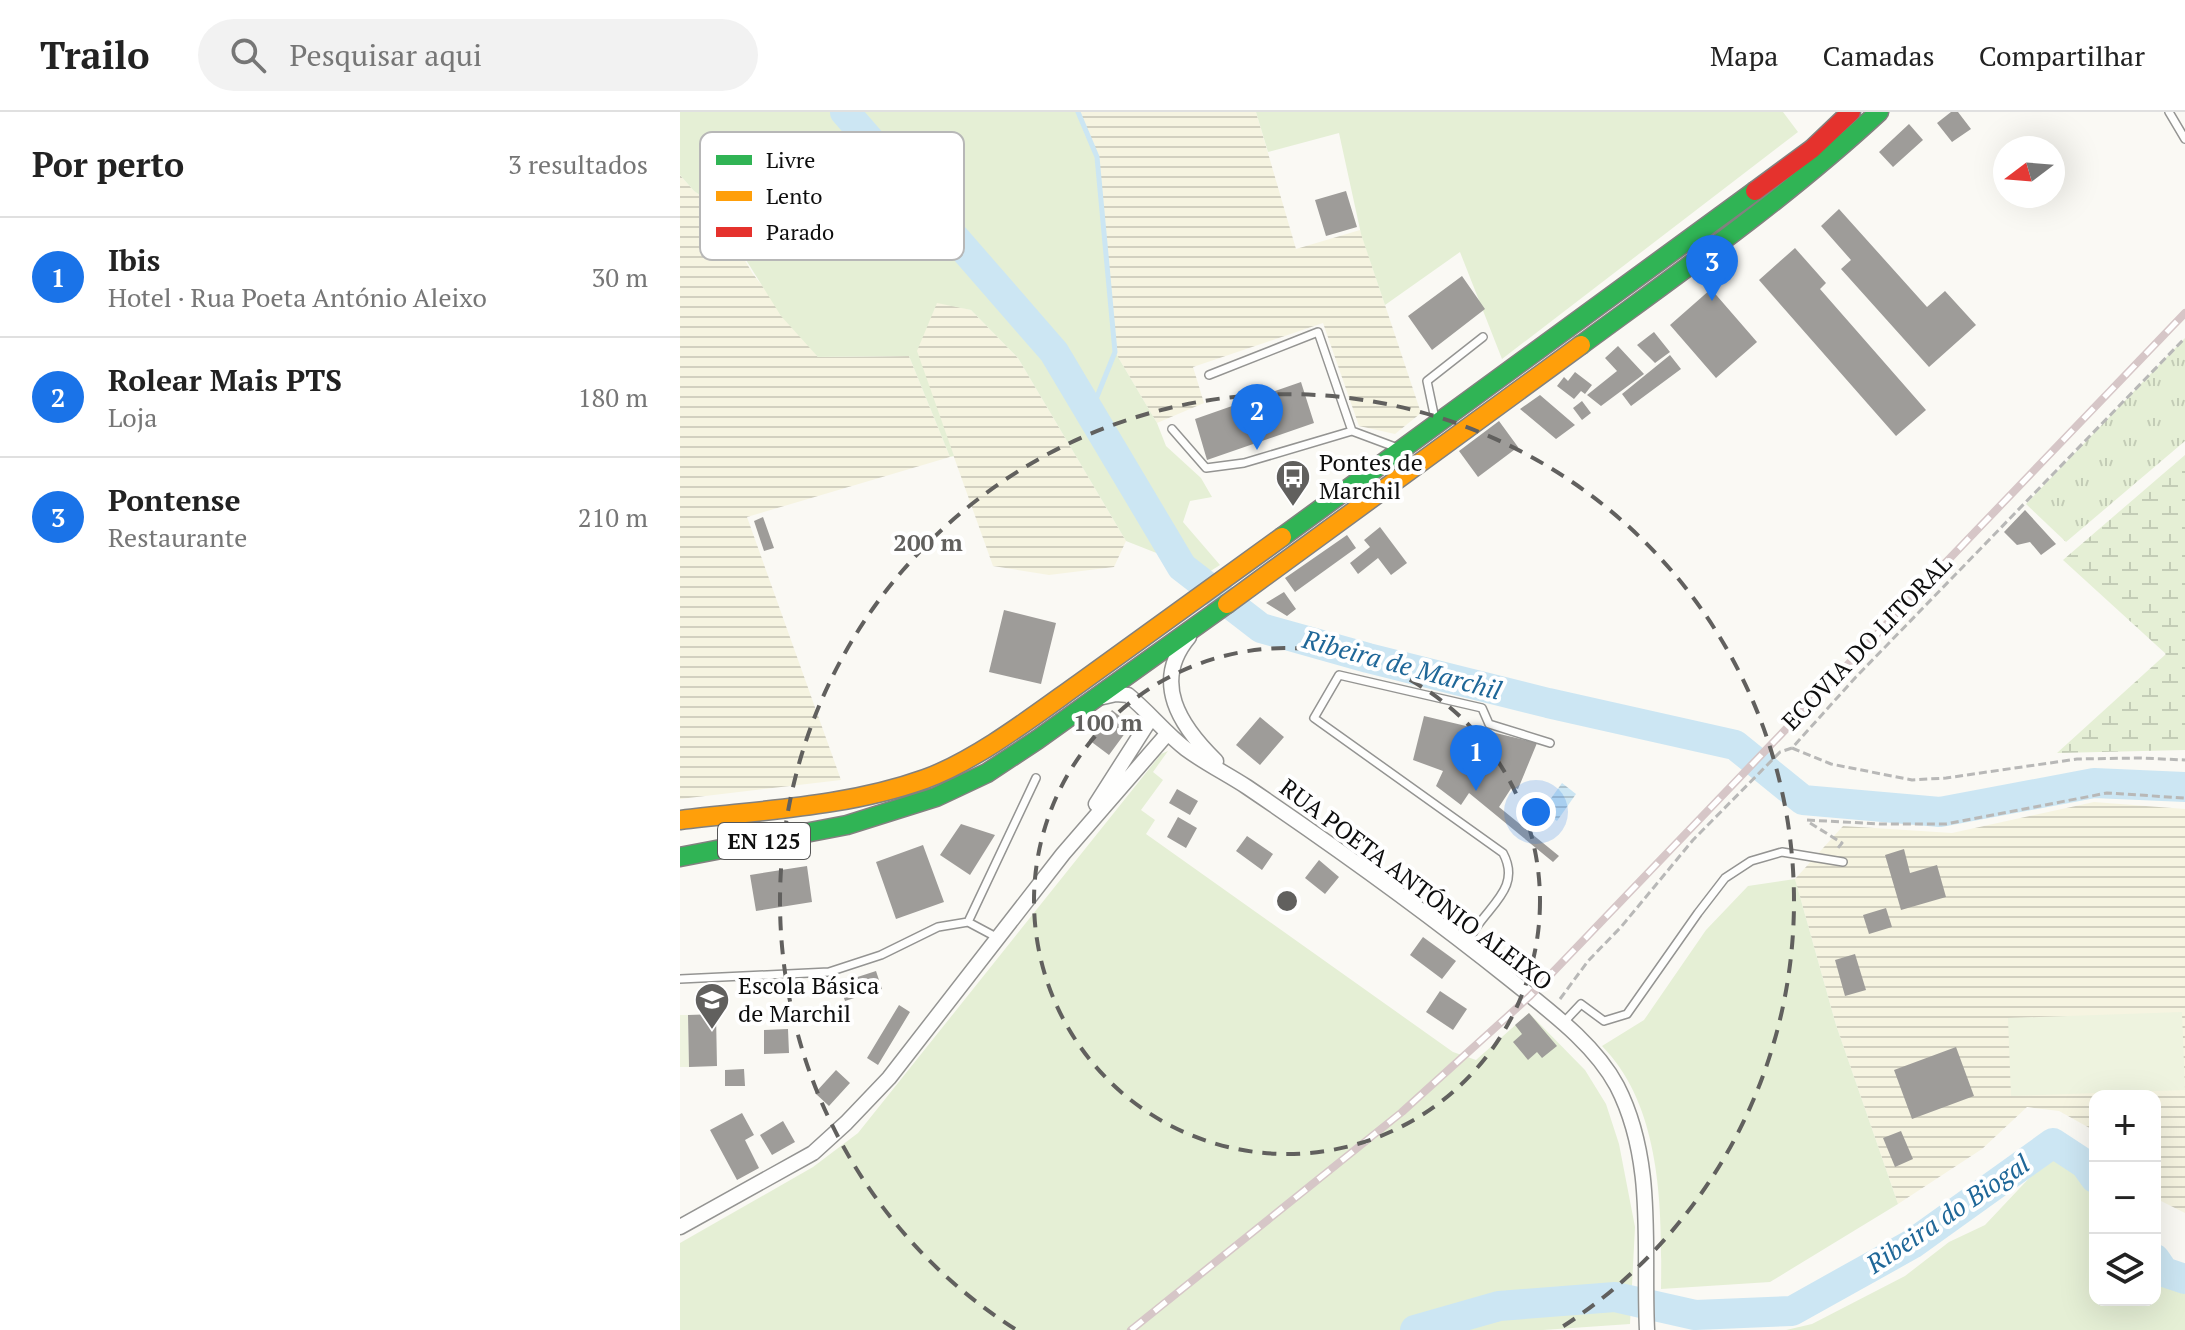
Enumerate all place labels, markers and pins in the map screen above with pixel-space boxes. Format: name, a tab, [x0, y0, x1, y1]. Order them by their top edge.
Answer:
pin: 3	[1686, 235, 1738, 301]
pin: 2	[1231, 384, 1283, 450]
place label: Pontes de Marchil	[1319, 446, 1423, 506]
bus stop icon: Pontes de Marchil	[1274, 458, 1312, 508]
pin: 1	[1450, 725, 1502, 791]
centre of rings	[1273, 887, 1301, 915]
place label: Escola Básica de Marchil	[738, 969, 879, 1029]
school or university icon: Escola Básica de Marchil	[693, 981, 731, 1031]

